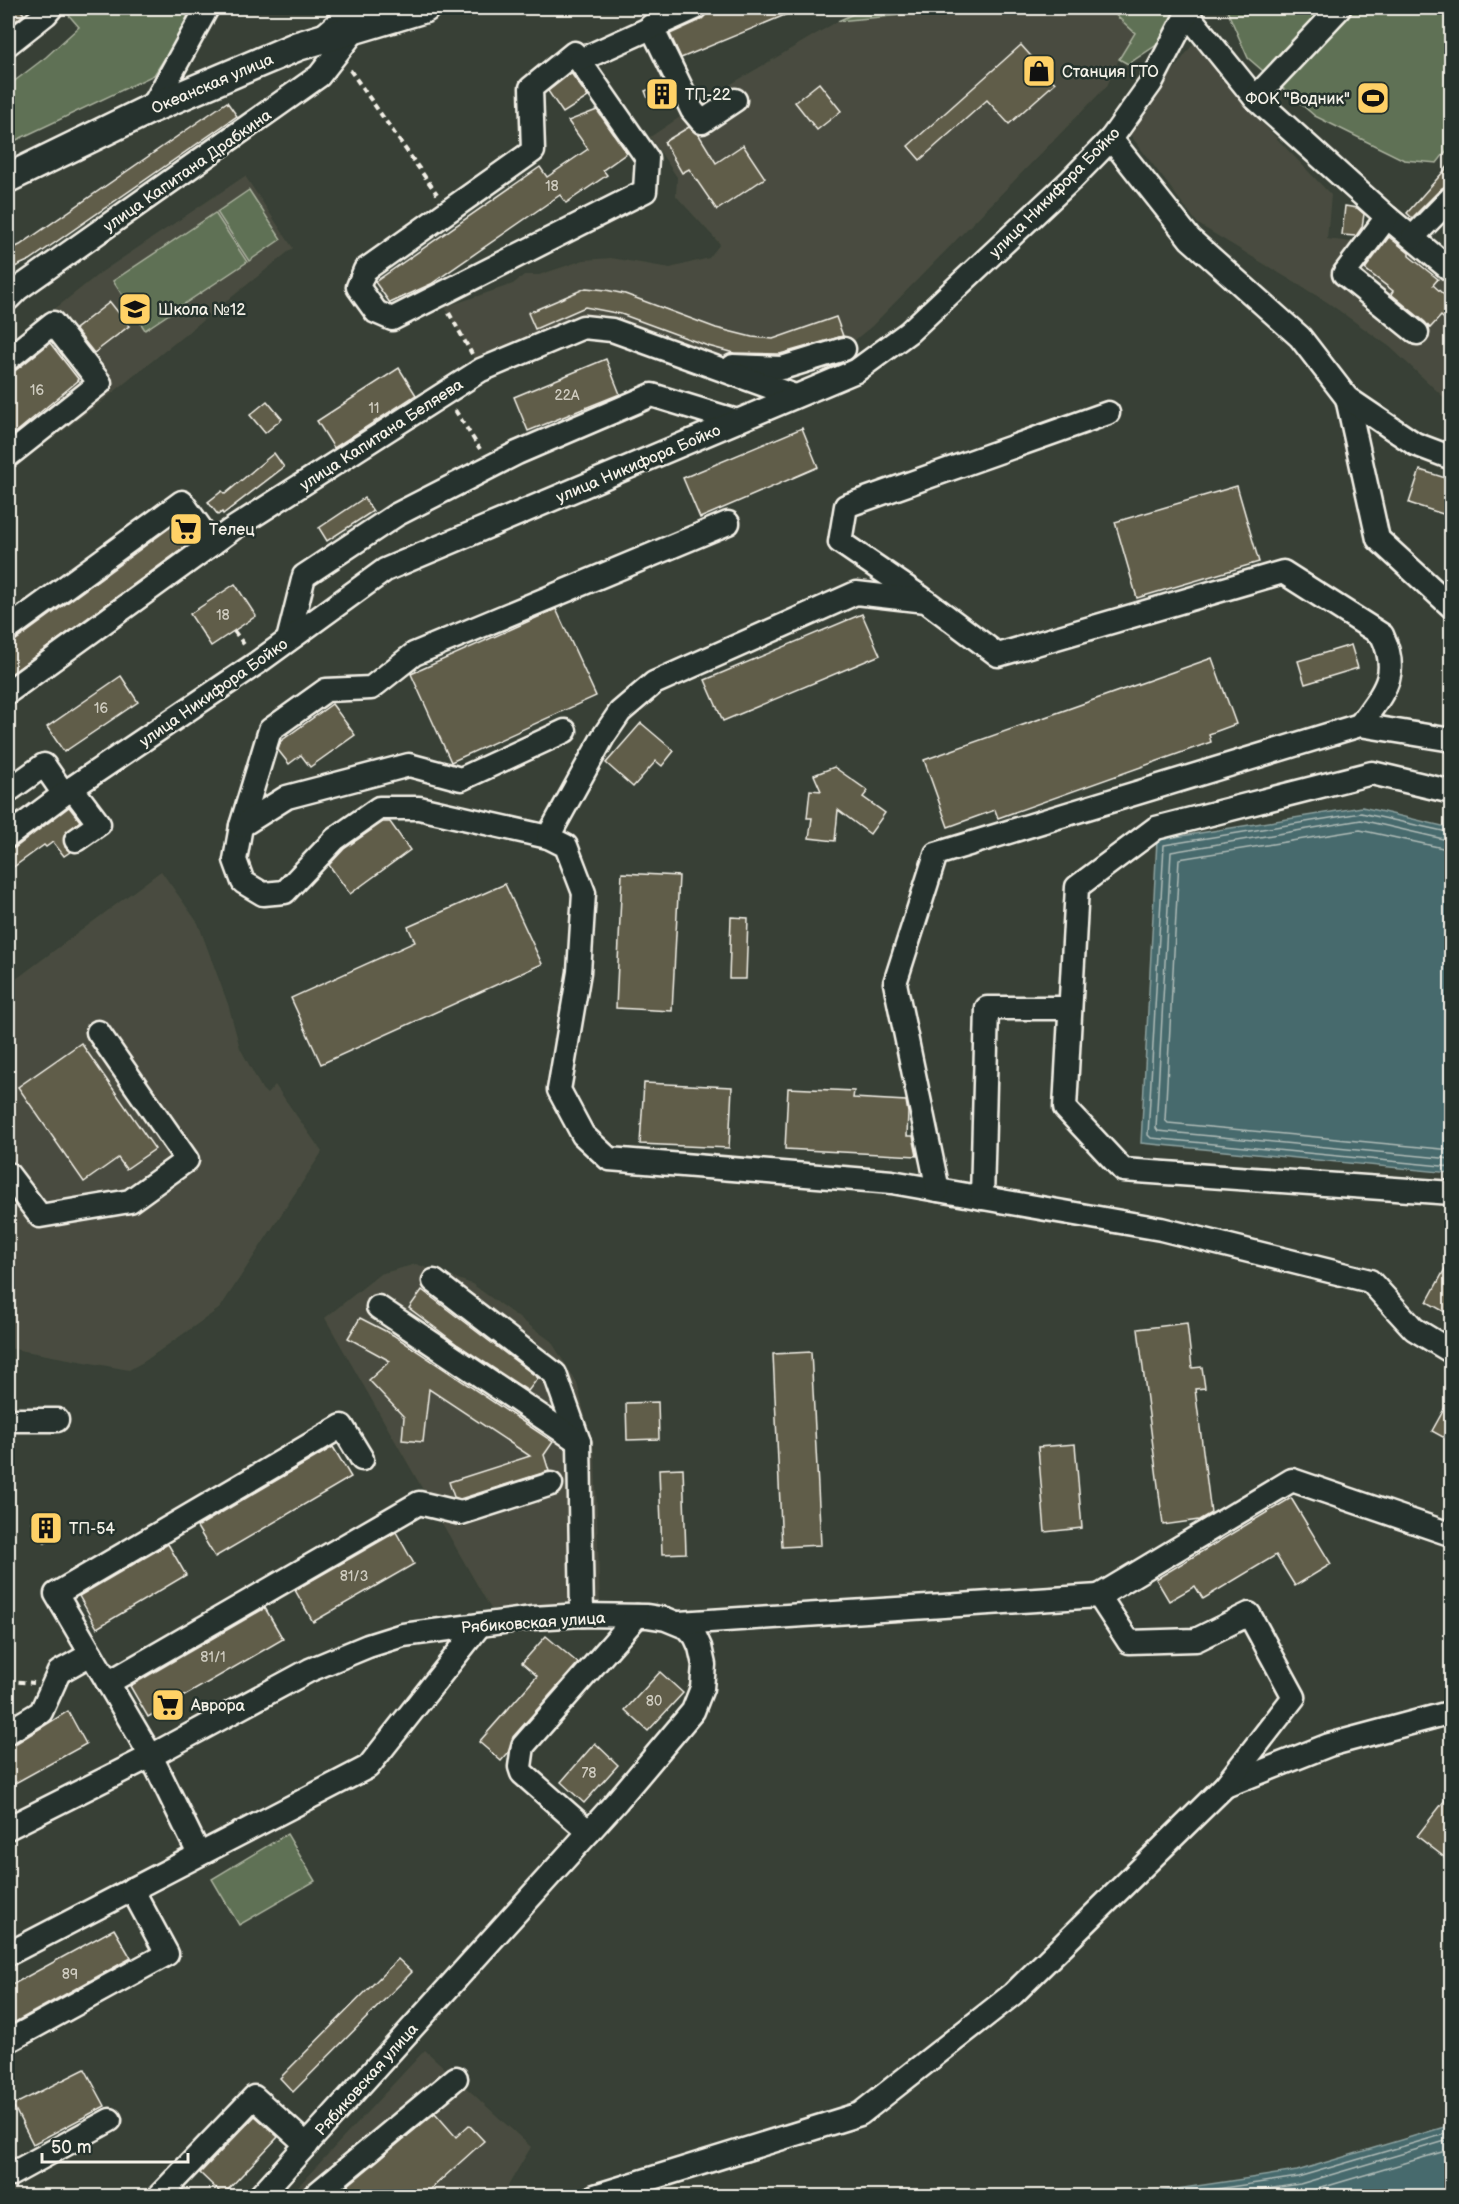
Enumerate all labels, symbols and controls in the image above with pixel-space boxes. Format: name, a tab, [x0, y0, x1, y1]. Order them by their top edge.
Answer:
street label: Океанская улица	[149, 50, 277, 119]
shop icon: Станция ГТО	[1021, 53, 1057, 89]
place label: Станция ГТО	[1062, 63, 1159, 82]
building icon: ТП-22	[644, 76, 680, 112]
sports icon: ФОК "Водник"	[1355, 80, 1391, 116]
place label: ТП-22	[685, 86, 732, 105]
place label: ФОК "Водник"	[1245, 90, 1350, 109]
street label: улица Капитана Драбкина	[100, 106, 276, 237]
street label: улица Никифора Бойко	[986, 124, 1124, 262]
house number: 18	[545, 178, 559, 195]
school or university icon: Школа №12	[117, 291, 153, 327]
place label: Школа №12	[158, 301, 246, 320]
street label: улица Капитана Беляева	[297, 375, 467, 495]
house number: 16	[30, 382, 44, 399]
house number: 22А	[554, 387, 580, 404]
house number: 11	[369, 400, 379, 417]
street label: улица Никифора Бойко	[554, 421, 724, 508]
supermarket icon: Телец	[168, 511, 204, 547]
place label: Телец	[209, 521, 255, 540]
house number: 18	[216, 607, 230, 624]
street label: улица Никифора Бойко	[136, 635, 292, 752]
house number: 16	[94, 700, 108, 717]
building icon: ТП-54	[28, 1510, 64, 1546]
place label: ТП-54	[69, 1520, 115, 1539]
house number: 81/3	[340, 1568, 368, 1585]
street label: Рябиковская улица	[460, 1609, 606, 1638]
house number: 81/1	[200, 1649, 226, 1666]
supermarket icon: Аврора	[150, 1687, 186, 1723]
house number: 80	[646, 1693, 662, 1710]
place label: Аврора	[190, 1697, 245, 1716]
house number: 78	[581, 1765, 597, 1782]
house number: 89	[62, 1966, 78, 1983]
street label: Рябиковская улица	[312, 2019, 423, 2140]
scale bar	[42, 2126, 188, 2164]
text: 50 m	[51, 2137, 92, 2158]

